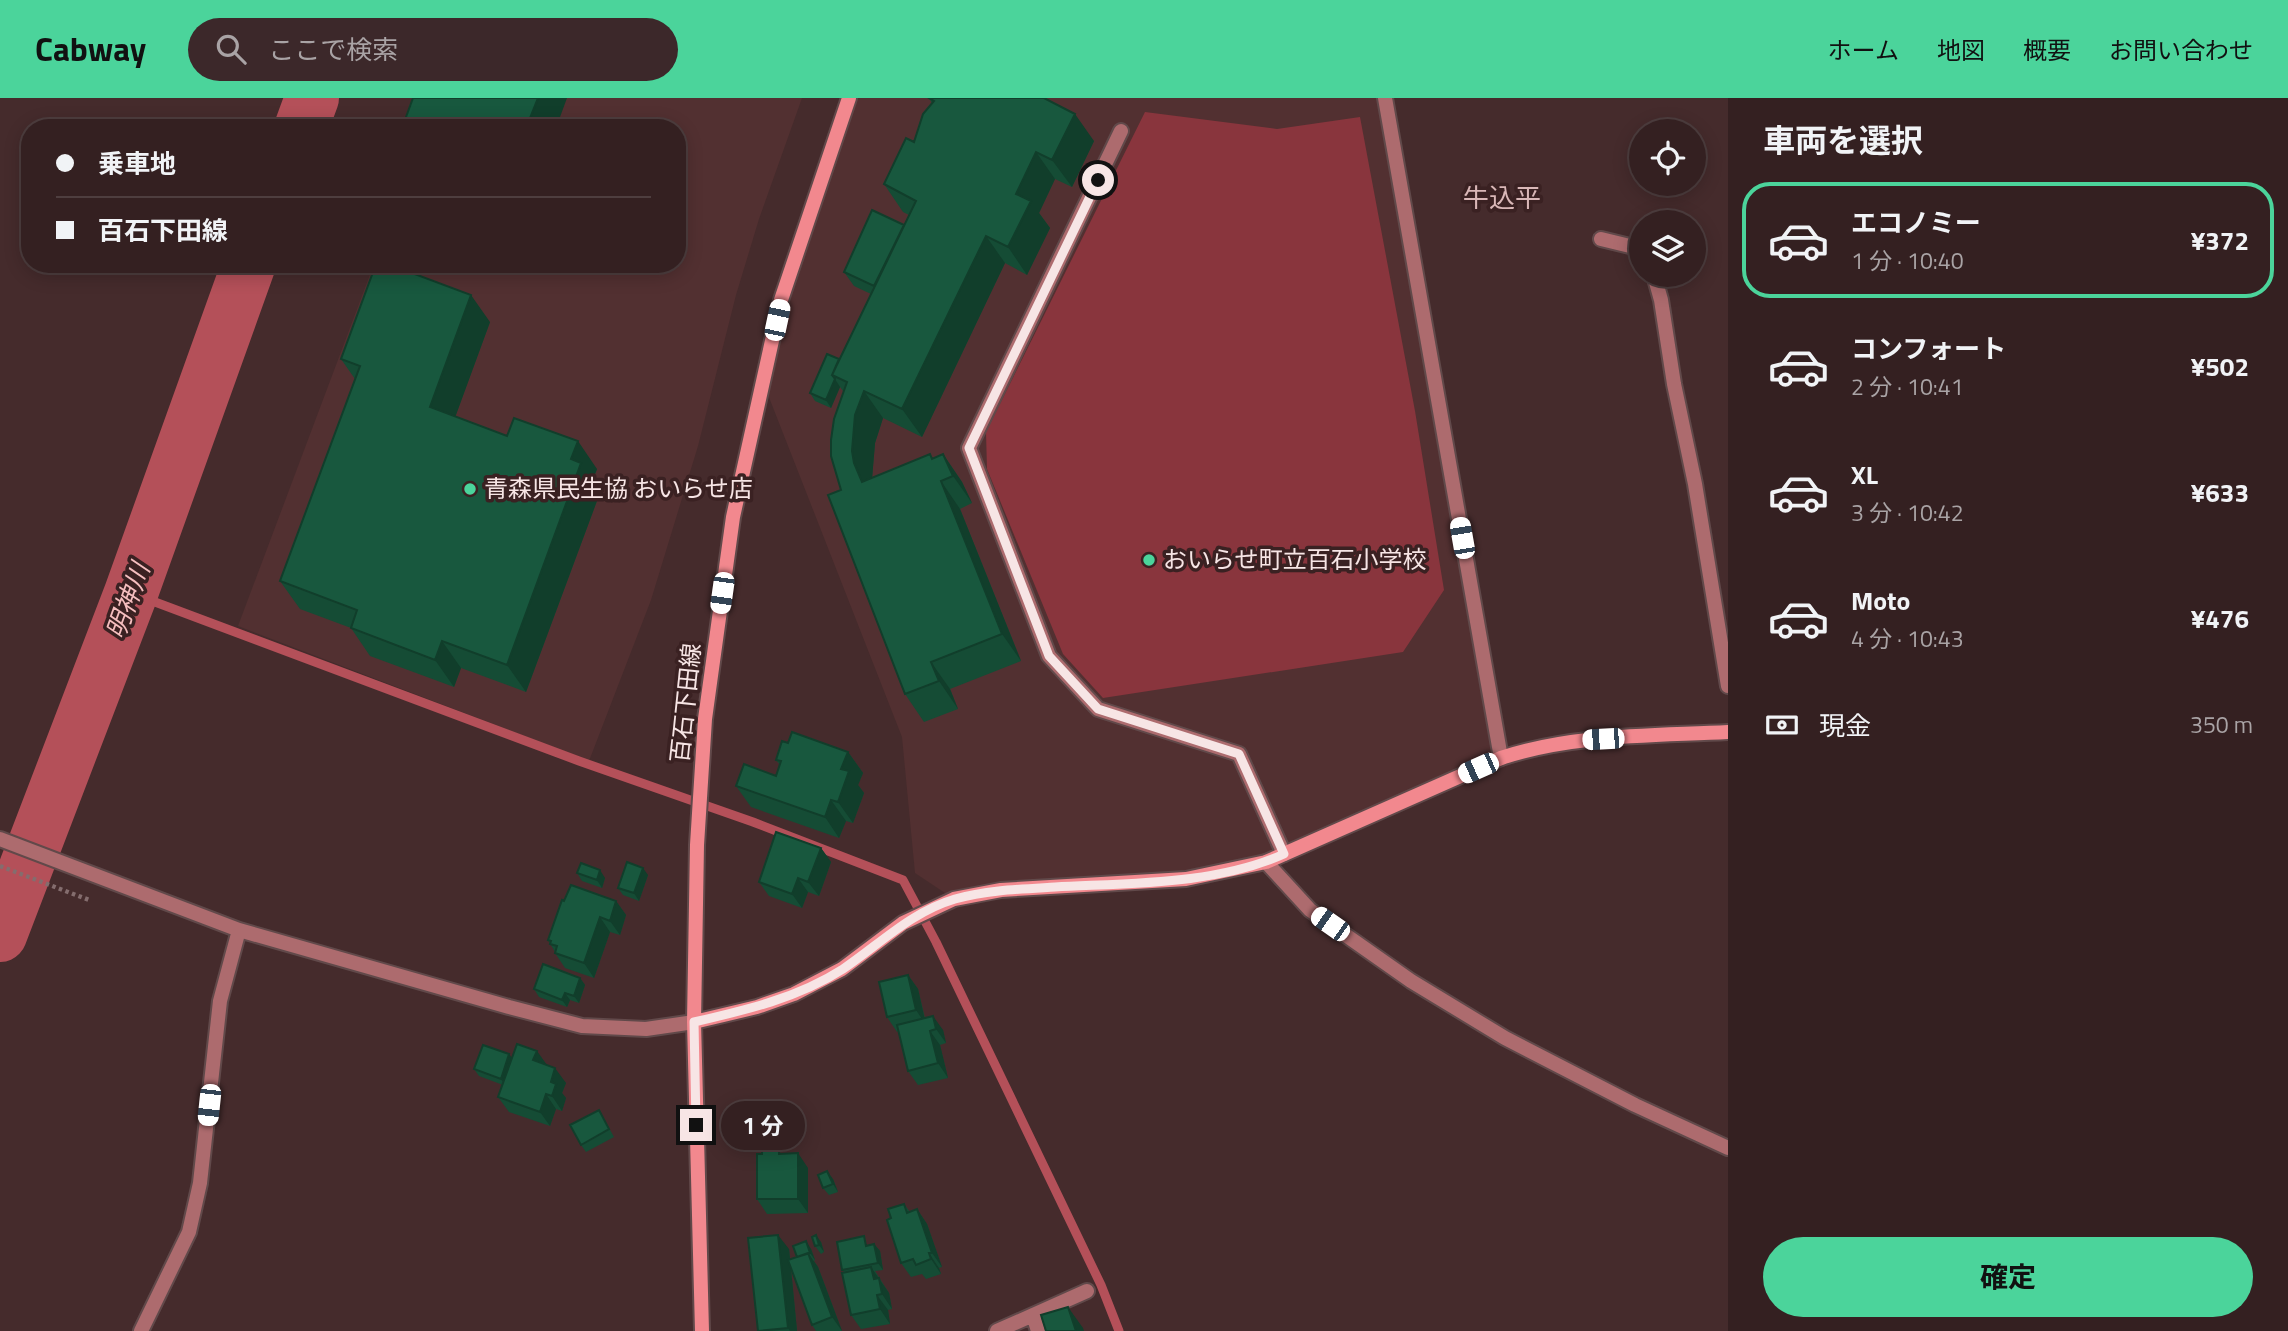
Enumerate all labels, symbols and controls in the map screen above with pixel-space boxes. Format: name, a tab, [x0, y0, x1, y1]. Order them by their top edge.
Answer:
search box	[188, 18, 678, 81]
text: Cabway	[35, 24, 146, 74]
icon: search	[212, 30, 250, 68]
text: ここで検索	[268, 30, 398, 69]
text: ホーム	[1828, 32, 1899, 68]
text: 地図	[1937, 32, 1985, 68]
text: 概要	[2023, 32, 2071, 68]
text: お問い合わせ	[2109, 32, 2253, 68]
text: 車両を選択	[1763, 116, 1923, 164]
map controls	[1629, 119, 1706, 287]
button: locate	[1629, 119, 1706, 196]
text: 乗車地	[98, 144, 176, 183]
route start	[1082, 164, 1114, 196]
district label: 牛込平	[1463, 178, 1541, 217]
text: エコノミー	[1851, 203, 1981, 242]
icon: car	[1767, 209, 1830, 272]
button: layers	[1629, 210, 1706, 287]
text: 百石下田線	[98, 211, 228, 250]
text: ¥372	[2191, 221, 2249, 260]
text: 1 分 · 10:40	[1851, 243, 1964, 278]
car	[763, 297, 792, 343]
text: コンフォート	[1851, 329, 2006, 368]
icon: car	[1767, 335, 1830, 398]
text: ¥502	[2191, 347, 2249, 386]
text: 2 分 · 10:41	[1851, 369, 1964, 404]
text: XL	[1851, 455, 1878, 494]
icon: car	[1767, 461, 1830, 524]
place label: 青森県民生協 おいらせ店	[484, 470, 753, 506]
text: ¥633	[2191, 473, 2249, 512]
marker: 青森県民生協 おいらせ店	[462, 481, 478, 497]
text: 3 分 · 10:42	[1851, 495, 1964, 530]
car	[1449, 515, 1476, 561]
place label: おいらせ町立百石小学校	[1163, 541, 1427, 577]
marker: おいらせ町立百石小学校	[1141, 552, 1157, 568]
water label: 明神川	[96, 555, 160, 644]
car	[709, 571, 736, 615]
text: Moto	[1851, 581, 1910, 620]
icon: car	[1767, 587, 1830, 650]
text: ¥476	[2191, 599, 2249, 638]
text: 4 分 · 10:43	[1851, 621, 1964, 656]
street label: 百石下田線	[661, 641, 709, 764]
icon: cash	[1763, 706, 1801, 744]
text: 現金	[1819, 706, 1871, 745]
text: 350 m	[2190, 707, 2253, 742]
car	[1582, 727, 1625, 751]
car	[1455, 750, 1502, 786]
car	[1307, 903, 1354, 945]
car	[197, 1083, 222, 1127]
callout: 1 分	[720, 1100, 804, 1150]
text: 1 分	[743, 1108, 783, 1143]
route end	[680, 1109, 712, 1141]
button: 確定	[1763, 1237, 2253, 1317]

